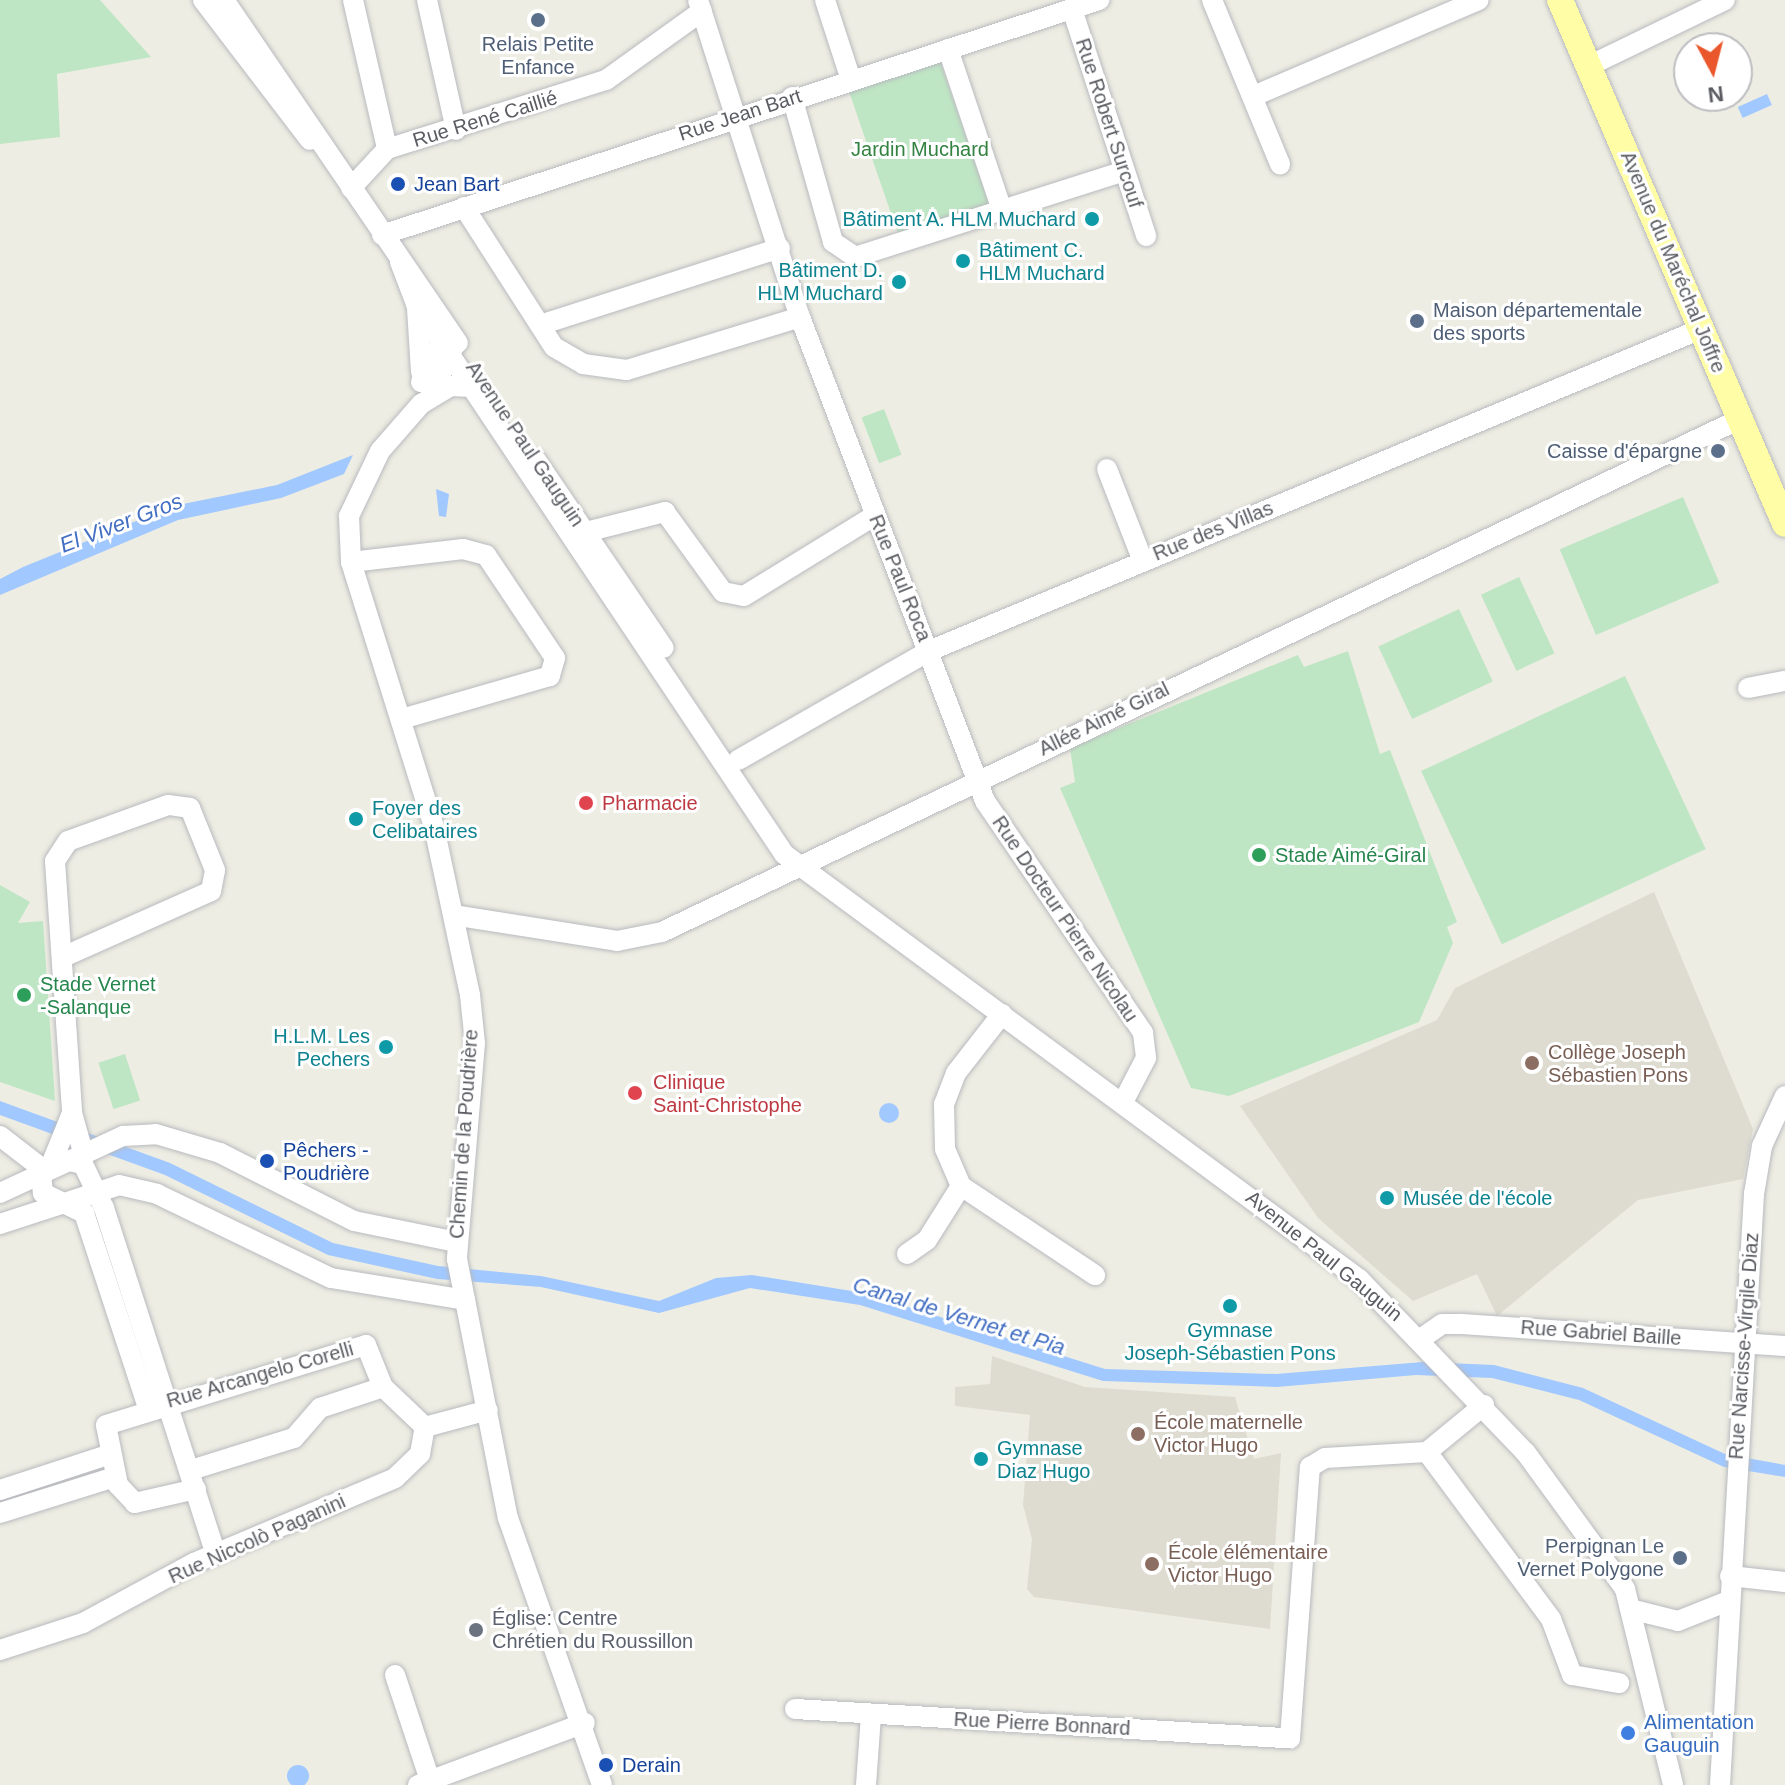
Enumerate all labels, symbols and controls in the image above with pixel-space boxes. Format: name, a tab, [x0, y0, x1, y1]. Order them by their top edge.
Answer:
marker: Relais Petite Enfance	[529, 11, 547, 29]
place label: Relais Petite Enfance	[482, 32, 594, 79]
north arrow	[1673, 32, 1753, 112]
street label: Rue Robert Surcouf	[1070, 35, 1148, 211]
text: N	[1706, 81, 1725, 108]
street label: Rue Jean Bart	[675, 84, 805, 146]
street label: Rue René Caillié	[410, 86, 560, 152]
park label: Jardin Muchard	[851, 137, 989, 161]
street label: Avenue du Maréchal Joffre	[1615, 148, 1731, 376]
place label: Jean Bart	[414, 172, 500, 196]
marker: Jean Bart	[389, 175, 407, 193]
place label: Bâtiment A. HLM Muchard	[841, 207, 1076, 231]
marker: Bâtiment A. HLM Muchard	[1083, 210, 1101, 228]
place label: Bâtiment C. HLM Muchard	[979, 238, 1105, 285]
marker: Bâtiment C. HLM Muchard	[954, 252, 972, 270]
place label: Bâtiment D. HLM Muchard	[757, 258, 883, 305]
marker: Bâtiment D. HLM Muchard	[890, 273, 908, 291]
place label: Maison départementale des sports	[1433, 298, 1642, 345]
marker: Maison départementale des sports	[1408, 312, 1426, 330]
street label: Avenue Paul Gauguin	[461, 357, 589, 531]
place label: Caisse d'épargne	[1547, 439, 1702, 463]
marker: Caisse d'épargne	[1709, 442, 1727, 460]
water label: El Viver Gros	[56, 488, 186, 558]
street label: Rue des Villas	[1149, 496, 1277, 566]
street label: Rue Paul Roca	[864, 511, 936, 645]
street label: Allée Aimé Giral	[1034, 677, 1174, 761]
place label: Pharmacie	[602, 791, 698, 815]
marker: Pharmacie	[577, 794, 595, 812]
place label: Foyer des Celibataires	[372, 796, 478, 843]
marker: Foyer des Celibataires	[347, 810, 365, 828]
street label: Rue Docteur Pierre Nicolau	[987, 811, 1143, 1027]
place label: Stade Aimé-Giral	[1275, 843, 1427, 867]
marker: Stade Aimé-Giral	[1250, 846, 1268, 864]
place label: Stade Vernet -Salanque	[40, 972, 156, 1019]
marker: Stade Vernet -Salanque	[15, 986, 33, 1004]
place label: H.L.M. Les Pechers	[273, 1024, 370, 1071]
street label: Chemin de la Poudrière	[445, 1028, 483, 1240]
marker: H.L.M. Les Pechers	[377, 1038, 395, 1056]
place label: Collège Joseph Sébastien Pons	[1548, 1040, 1688, 1087]
marker: Collège Joseph Sébastien Pons	[1523, 1054, 1541, 1072]
place label: Clinique Saint-Christophe	[653, 1070, 802, 1117]
marker: Clinique Saint-Christophe	[624, 1082, 646, 1104]
place label: Pêchers - Poudrière	[283, 1138, 370, 1185]
marker: Pêchers - Poudrière	[258, 1152, 276, 1170]
street label: Avenue Paul Gauguin	[1241, 1186, 1407, 1326]
place label: Musée de l'école	[1403, 1186, 1552, 1210]
marker: Musée de l'école	[1378, 1189, 1396, 1207]
street label: Rue Narcisse-Virgile Diaz	[1724, 1232, 1764, 1460]
water label: Canal de Vernet et Pia	[850, 1271, 1068, 1361]
marker: Gymnase Joseph-Sébastien Pons	[1221, 1297, 1239, 1315]
street label: Rue Gabriel Baille	[1520, 1315, 1682, 1351]
place label: Gymnase Joseph-Sébastien Pons	[1124, 1318, 1336, 1365]
street label: Rue Arcangelo Corelli	[163, 1337, 357, 1413]
place label: École maternelle Victor Hugo	[1154, 1410, 1303, 1457]
marker: École maternelle Victor Hugo	[1129, 1425, 1147, 1443]
place label: Gymnase Diaz Hugo	[997, 1436, 1090, 1483]
marker: Gymnase Diaz Hugo	[972, 1450, 990, 1468]
street label: Rue Niccolò Paganini	[165, 1489, 349, 1589]
place label: Perpignan Le Vernet Polygone	[1517, 1534, 1664, 1581]
place label: École élémentaire Victor Hugo	[1168, 1540, 1328, 1587]
marker: Perpignan Le Vernet Polygone	[1671, 1549, 1689, 1567]
marker: École élémentaire Victor Hugo	[1143, 1555, 1161, 1573]
place label: Église: Centre Chrétien du Roussillon	[492, 1606, 693, 1653]
marker: Église: Centre Chrétien du Roussillon	[467, 1621, 485, 1639]
street label: Rue Pierre Bonnard	[953, 1707, 1131, 1741]
place label: Alimentation Gauguin	[1644, 1710, 1754, 1757]
marker: Alimentation Gauguin	[1619, 1724, 1637, 1742]
place label: Derain	[622, 1753, 681, 1777]
marker: Derain	[597, 1756, 615, 1774]

